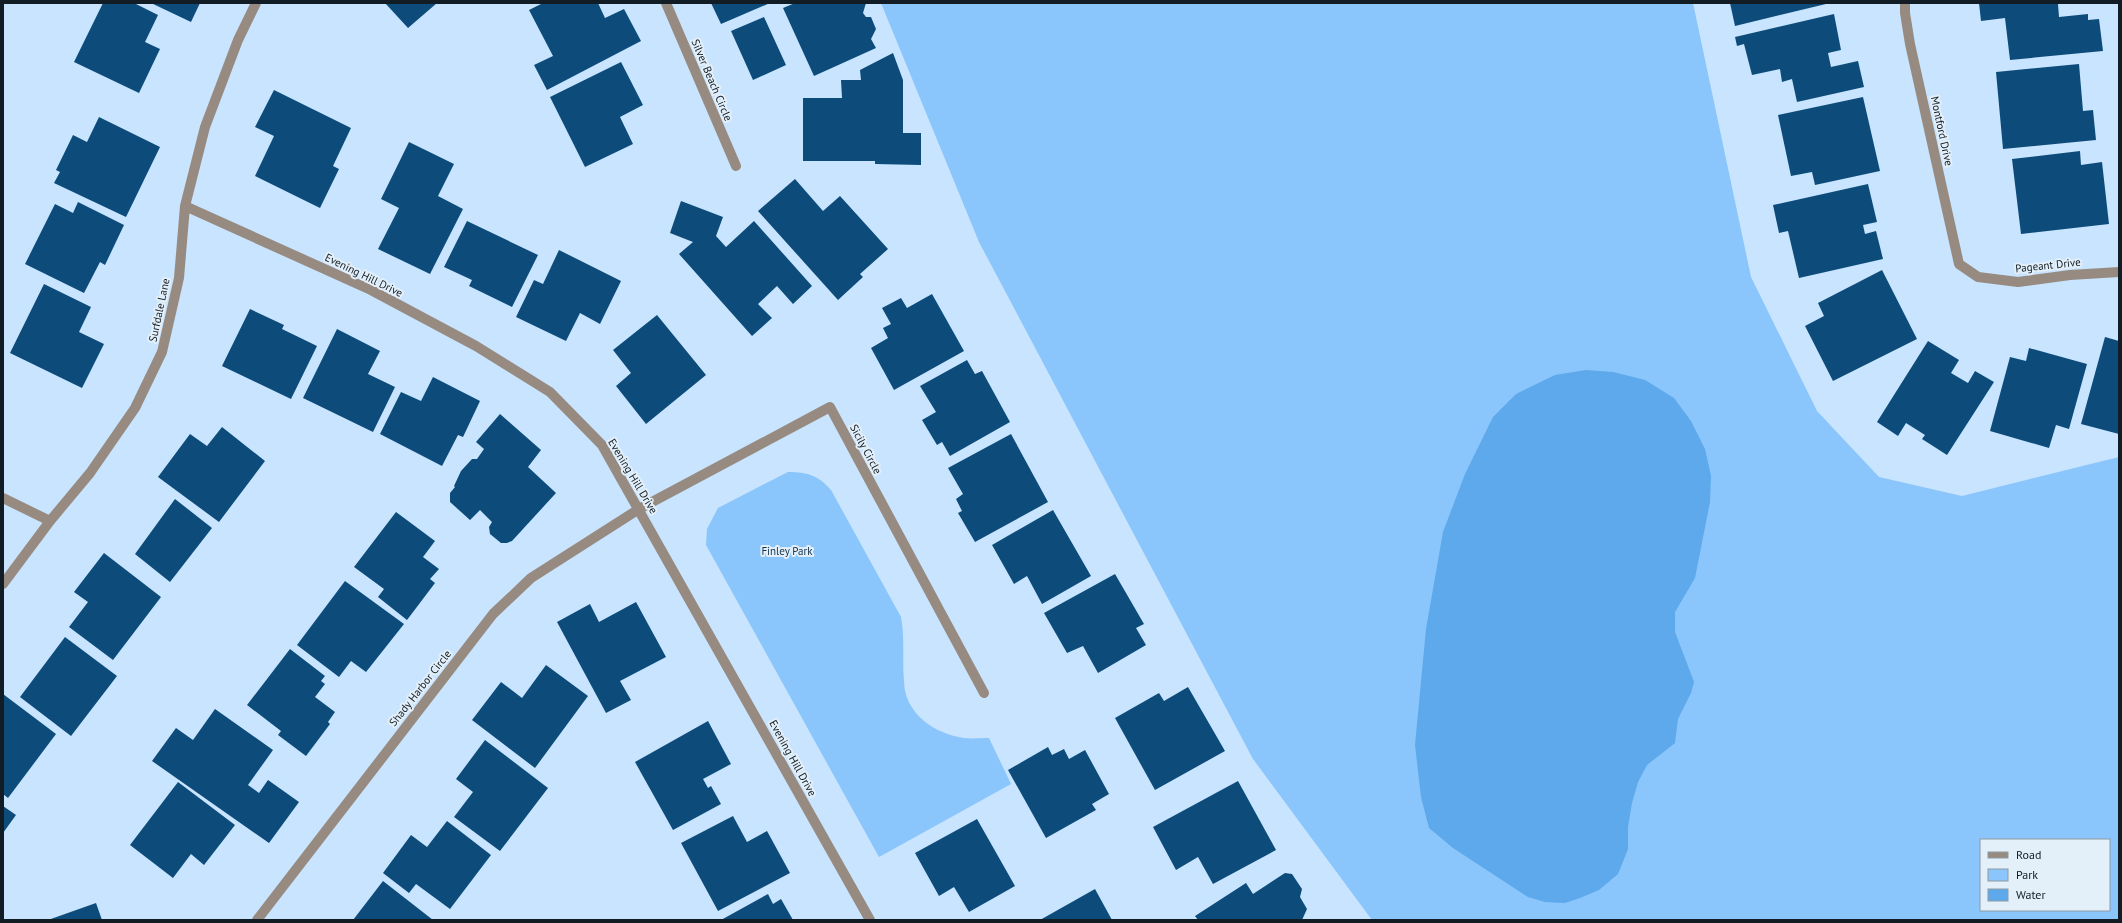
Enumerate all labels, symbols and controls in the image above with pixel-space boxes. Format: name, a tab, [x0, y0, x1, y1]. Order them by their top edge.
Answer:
street label: Silver Beach Circle	[688, 37, 736, 123]
street label: Montford Drive	[1928, 95, 1956, 168]
street label: Evening Hill Drive	[323, 250, 406, 300]
street label: Pageant Drive	[2015, 255, 2082, 275]
street label: Surfdale Lane	[145, 277, 173, 343]
street label: Sicily Circle	[847, 422, 885, 477]
street label: Evening Hill Drive	[605, 436, 661, 516]
park label: Finley Park	[761, 544, 813, 558]
street label: Shady Harbor Circle	[386, 647, 454, 729]
street label: Evening Hill Drive	[766, 718, 820, 799]
legend	[1980, 839, 2110, 911]
text: Road	[2016, 847, 2041, 862]
text: Park	[2016, 867, 2038, 882]
text: Water	[2016, 887, 2046, 902]

